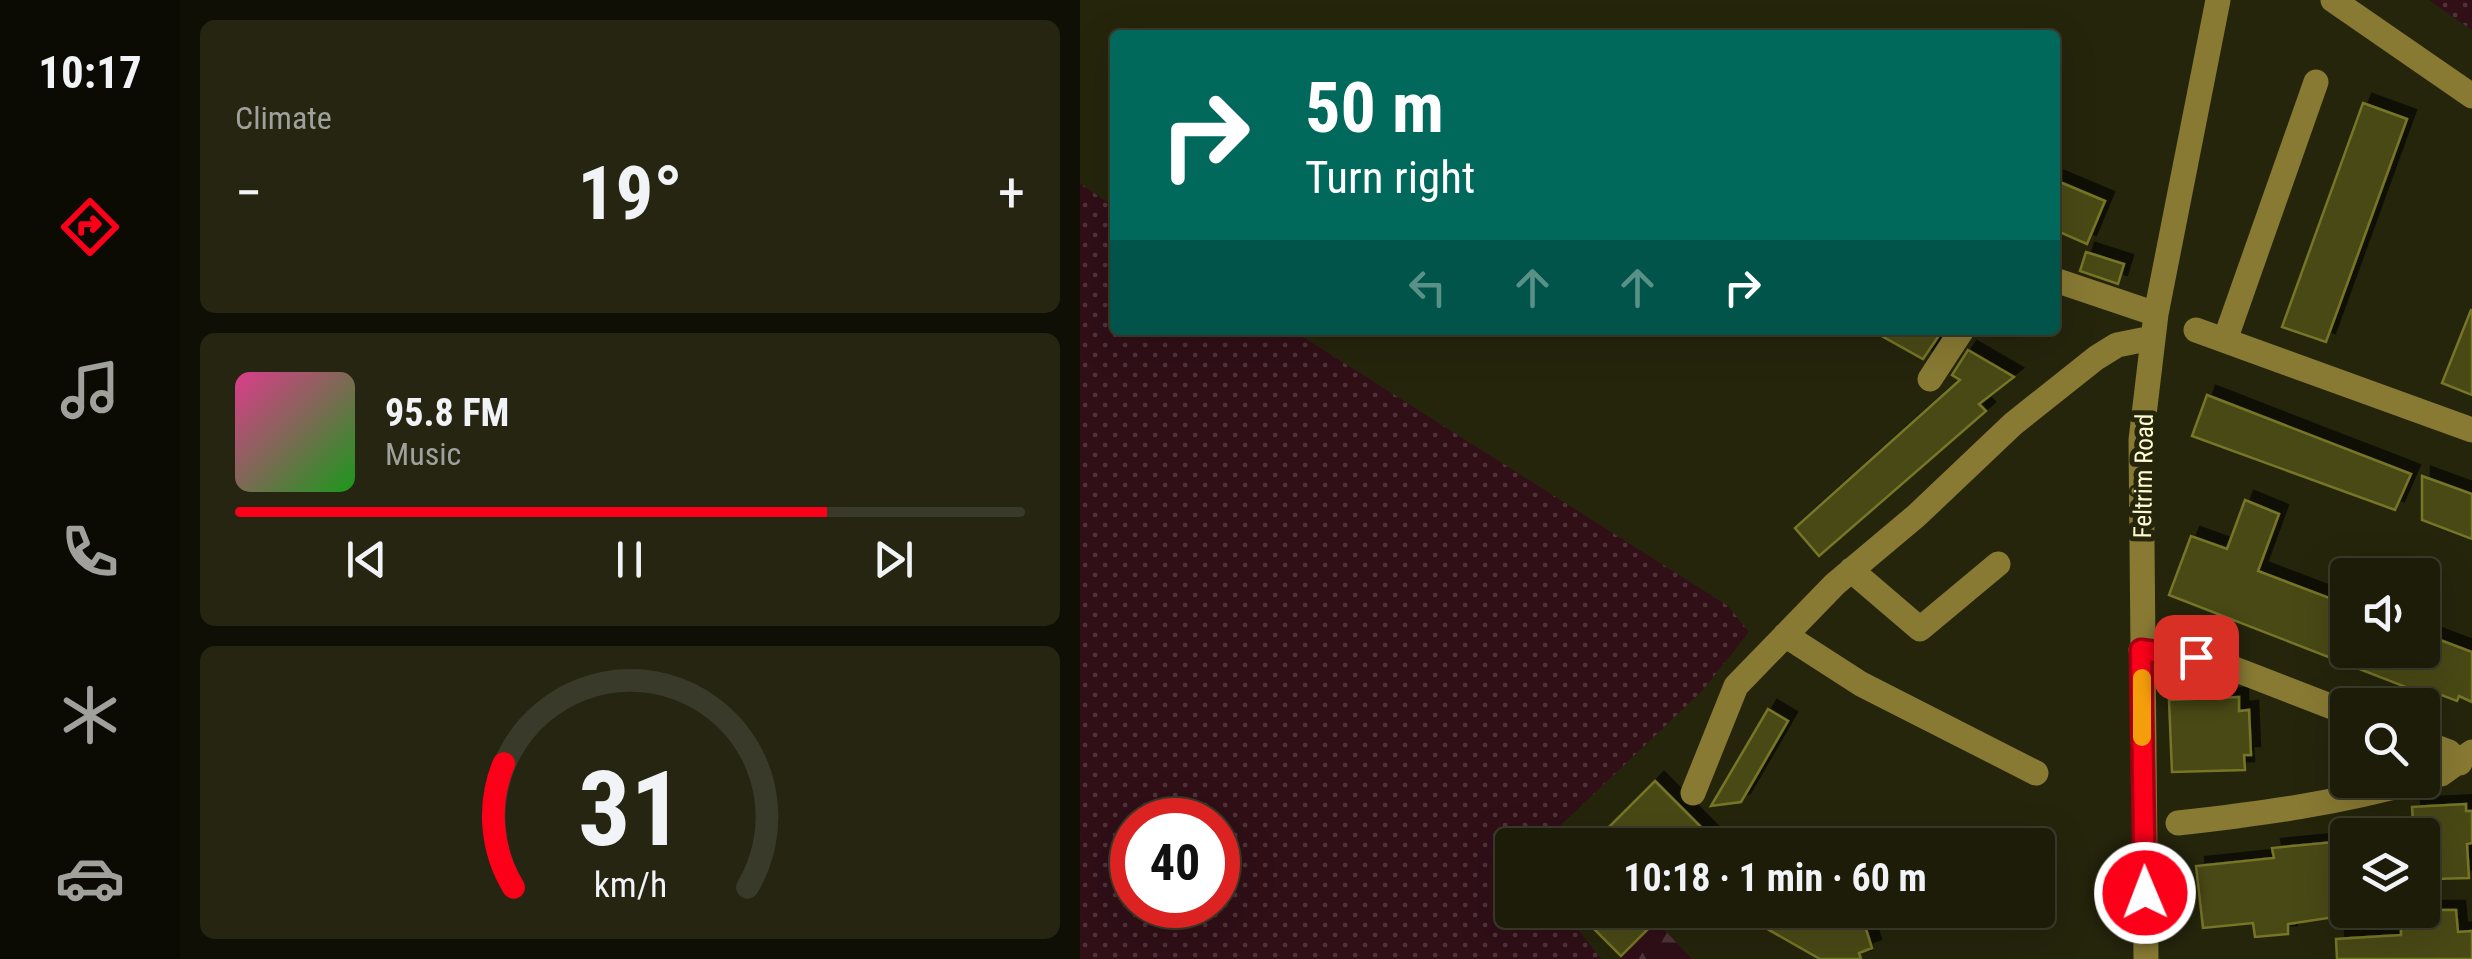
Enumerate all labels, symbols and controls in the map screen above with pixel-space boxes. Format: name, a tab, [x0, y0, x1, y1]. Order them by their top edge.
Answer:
text: 10:17	[38, 46, 142, 99]
text: 50 m	[1305, 67, 1444, 149]
icon: right	[1140, 70, 1270, 200]
text: Climate	[235, 99, 332, 137]
text: 19°	[578, 149, 683, 237]
text: Turn right	[1305, 151, 1475, 204]
text: −	[235, 161, 263, 225]
text: +	[998, 161, 1025, 225]
icon: directions	[55, 192, 125, 262]
icon: left	[1400, 260, 1455, 315]
icon: ahead	[1505, 260, 1560, 315]
icon: ahead	[1610, 260, 1665, 315]
icon: right	[1715, 260, 1770, 315]
icon: music	[55, 355, 125, 425]
text: 95.8 FM	[385, 391, 509, 435]
street label: Feltrim Road	[2128, 413, 2159, 539]
text: Music	[385, 435, 461, 473]
icon: phone	[55, 517, 125, 587]
icon: previous	[339, 532, 394, 587]
icon: pause	[602, 532, 657, 587]
icon: next	[866, 532, 921, 587]
map controls	[2330, 558, 2440, 928]
button: sound	[2330, 558, 2440, 668]
pin	[2154, 615, 2239, 700]
icon: arrive	[2169, 630, 2224, 685]
icon: climate	[55, 680, 125, 750]
button: search	[2330, 688, 2440, 798]
text: 31	[577, 749, 683, 870]
speed limit sign: 40	[1110, 798, 1240, 928]
button: layers	[2330, 818, 2440, 928]
position arrow	[2093, 841, 2197, 945]
icon: car	[55, 843, 125, 913]
text: 10:18 · 1 min · 60 m	[1623, 856, 1927, 900]
text: km/h	[593, 864, 667, 906]

